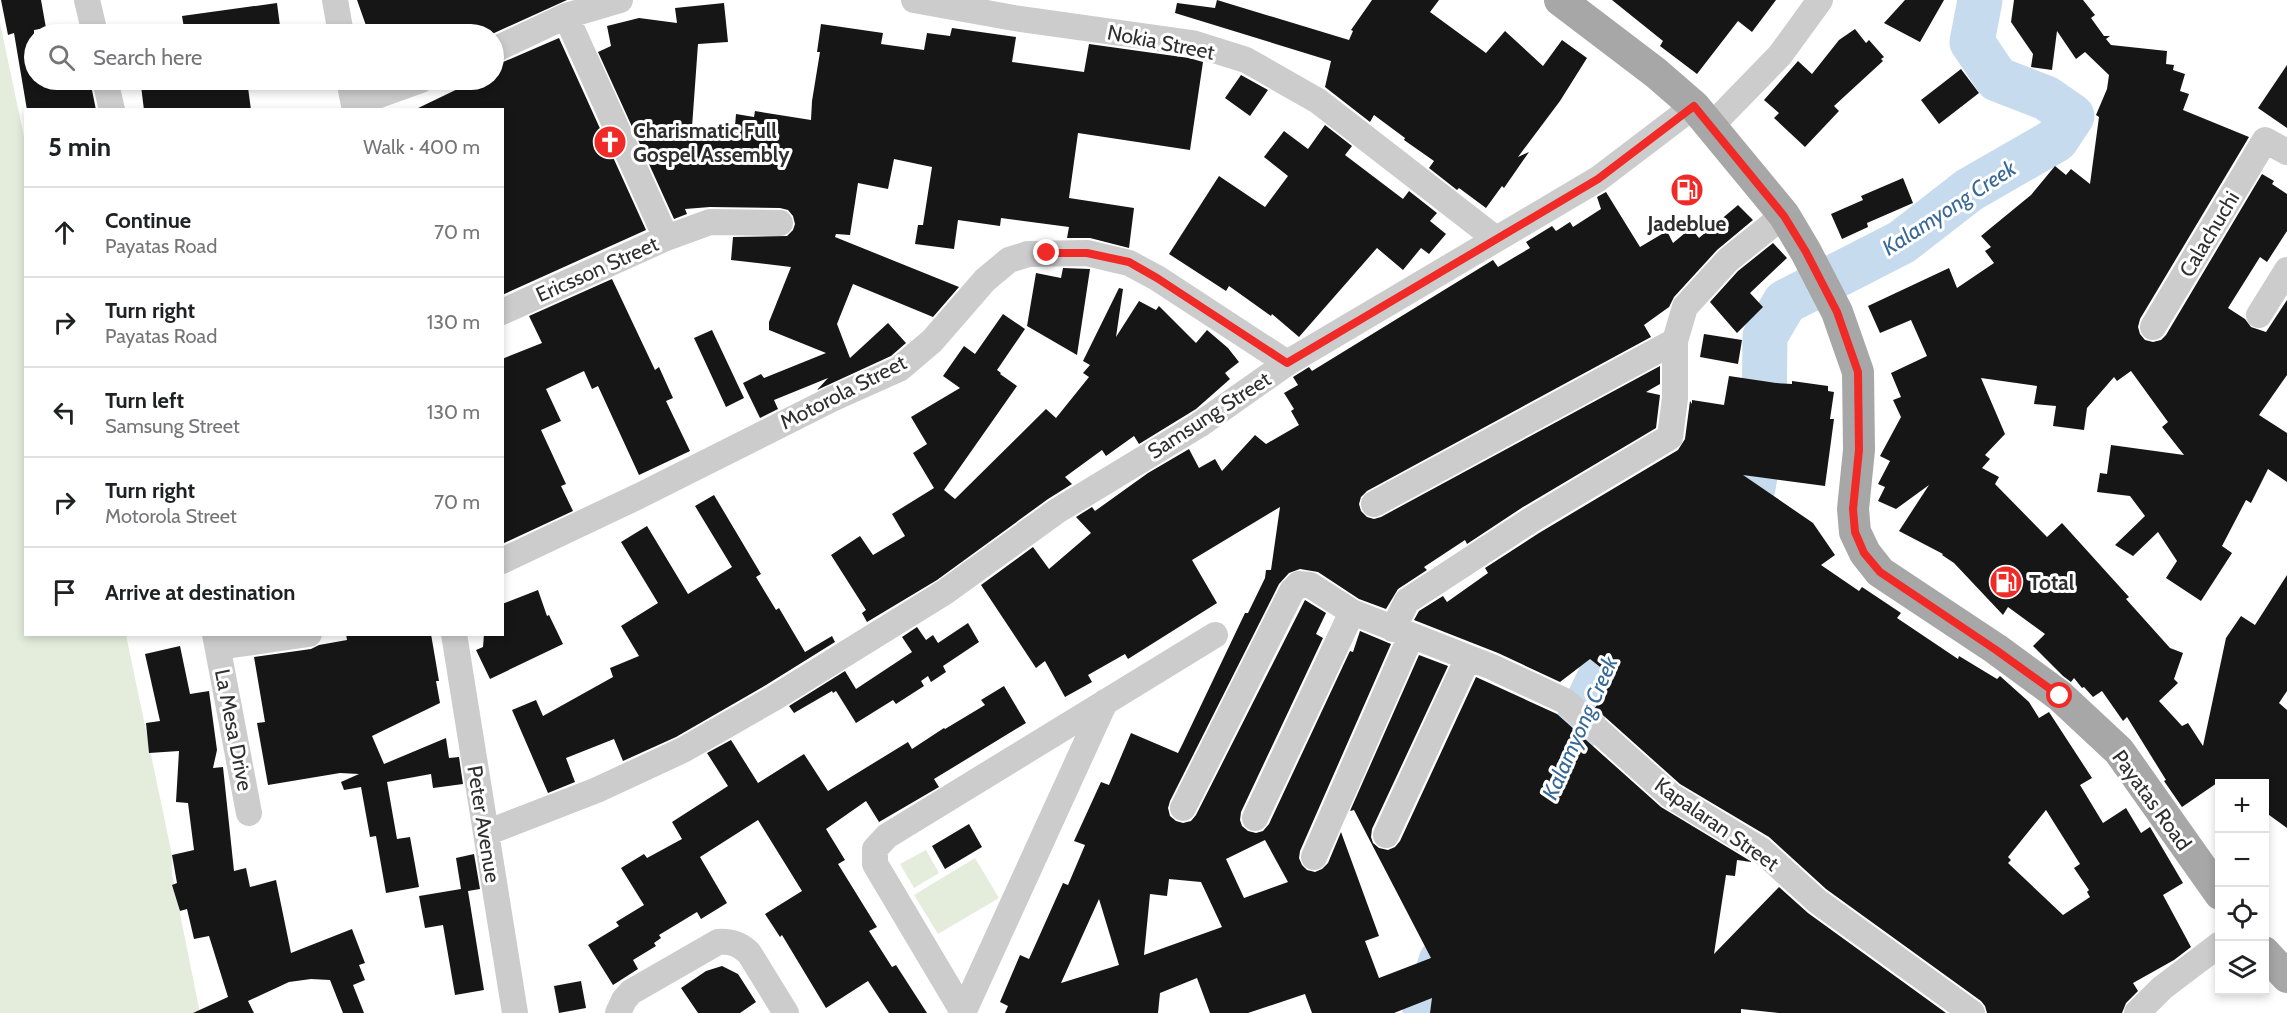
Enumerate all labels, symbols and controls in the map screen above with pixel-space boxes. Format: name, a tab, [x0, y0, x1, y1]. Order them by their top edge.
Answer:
street label: Nokia Street	[1105, 19, 1217, 65]
search box	[24, 24, 504, 90]
icon: search	[45, 41, 78, 74]
text: Search here	[93, 44, 202, 71]
place label: Charismatic Full Gospel Assembly	[633, 118, 790, 167]
church icon: Charismatic Full Gospel Assembly	[592, 124, 628, 160]
text: 5 min	[48, 131, 111, 163]
text: Walk · 400 m	[363, 135, 480, 159]
water label: Kalamyong Creek	[1877, 154, 2021, 261]
fuel station icon: Jadeblue	[1669, 172, 1705, 208]
street label: Calachuchi	[2174, 187, 2244, 281]
text: Continue	[105, 207, 191, 234]
place label: Jadeblue	[1647, 211, 1727, 236]
icon: ahead	[48, 216, 81, 249]
text: 70 m	[434, 220, 480, 244]
street label: Ericsson Street	[532, 231, 662, 307]
text: Payatas Road	[105, 234, 217, 258]
route end	[1033, 239, 1059, 265]
text: Turn right	[105, 297, 195, 324]
icon: right	[48, 306, 81, 339]
text: 130 m	[427, 310, 480, 334]
text: Payatas Road	[105, 324, 217, 348]
street label: Motorola Street	[776, 349, 910, 435]
street label: Samsung Street	[1143, 366, 1275, 464]
text: Turn left	[105, 387, 184, 414]
icon: left	[48, 396, 81, 429]
text: 130 m	[427, 400, 480, 424]
text: Samsung Street	[105, 414, 240, 438]
text: Turn right	[105, 477, 195, 504]
icon: right	[48, 486, 81, 519]
text: 70 m	[434, 490, 480, 514]
text: Motorola Street	[105, 504, 237, 528]
fuel station icon: Total	[1988, 564, 2024, 600]
place label: Total	[2029, 570, 2075, 595]
icon: arrive	[48, 576, 81, 609]
text: Arrive at destination	[105, 579, 295, 606]
water label: Kalamyong Creek	[1536, 652, 1624, 804]
street label: La Mesa Drive	[210, 667, 258, 793]
route start	[2046, 682, 2072, 708]
street label: Payatas Road	[2107, 745, 2197, 855]
street label: Peter Avenue	[462, 764, 506, 885]
street label: Kapalaran Street	[1650, 772, 1784, 876]
map controls	[2215, 779, 2269, 995]
button: +	[2215, 779, 2269, 833]
button: −	[2215, 833, 2269, 887]
button: locate	[2215, 887, 2269, 941]
button: layers	[2215, 941, 2269, 995]

